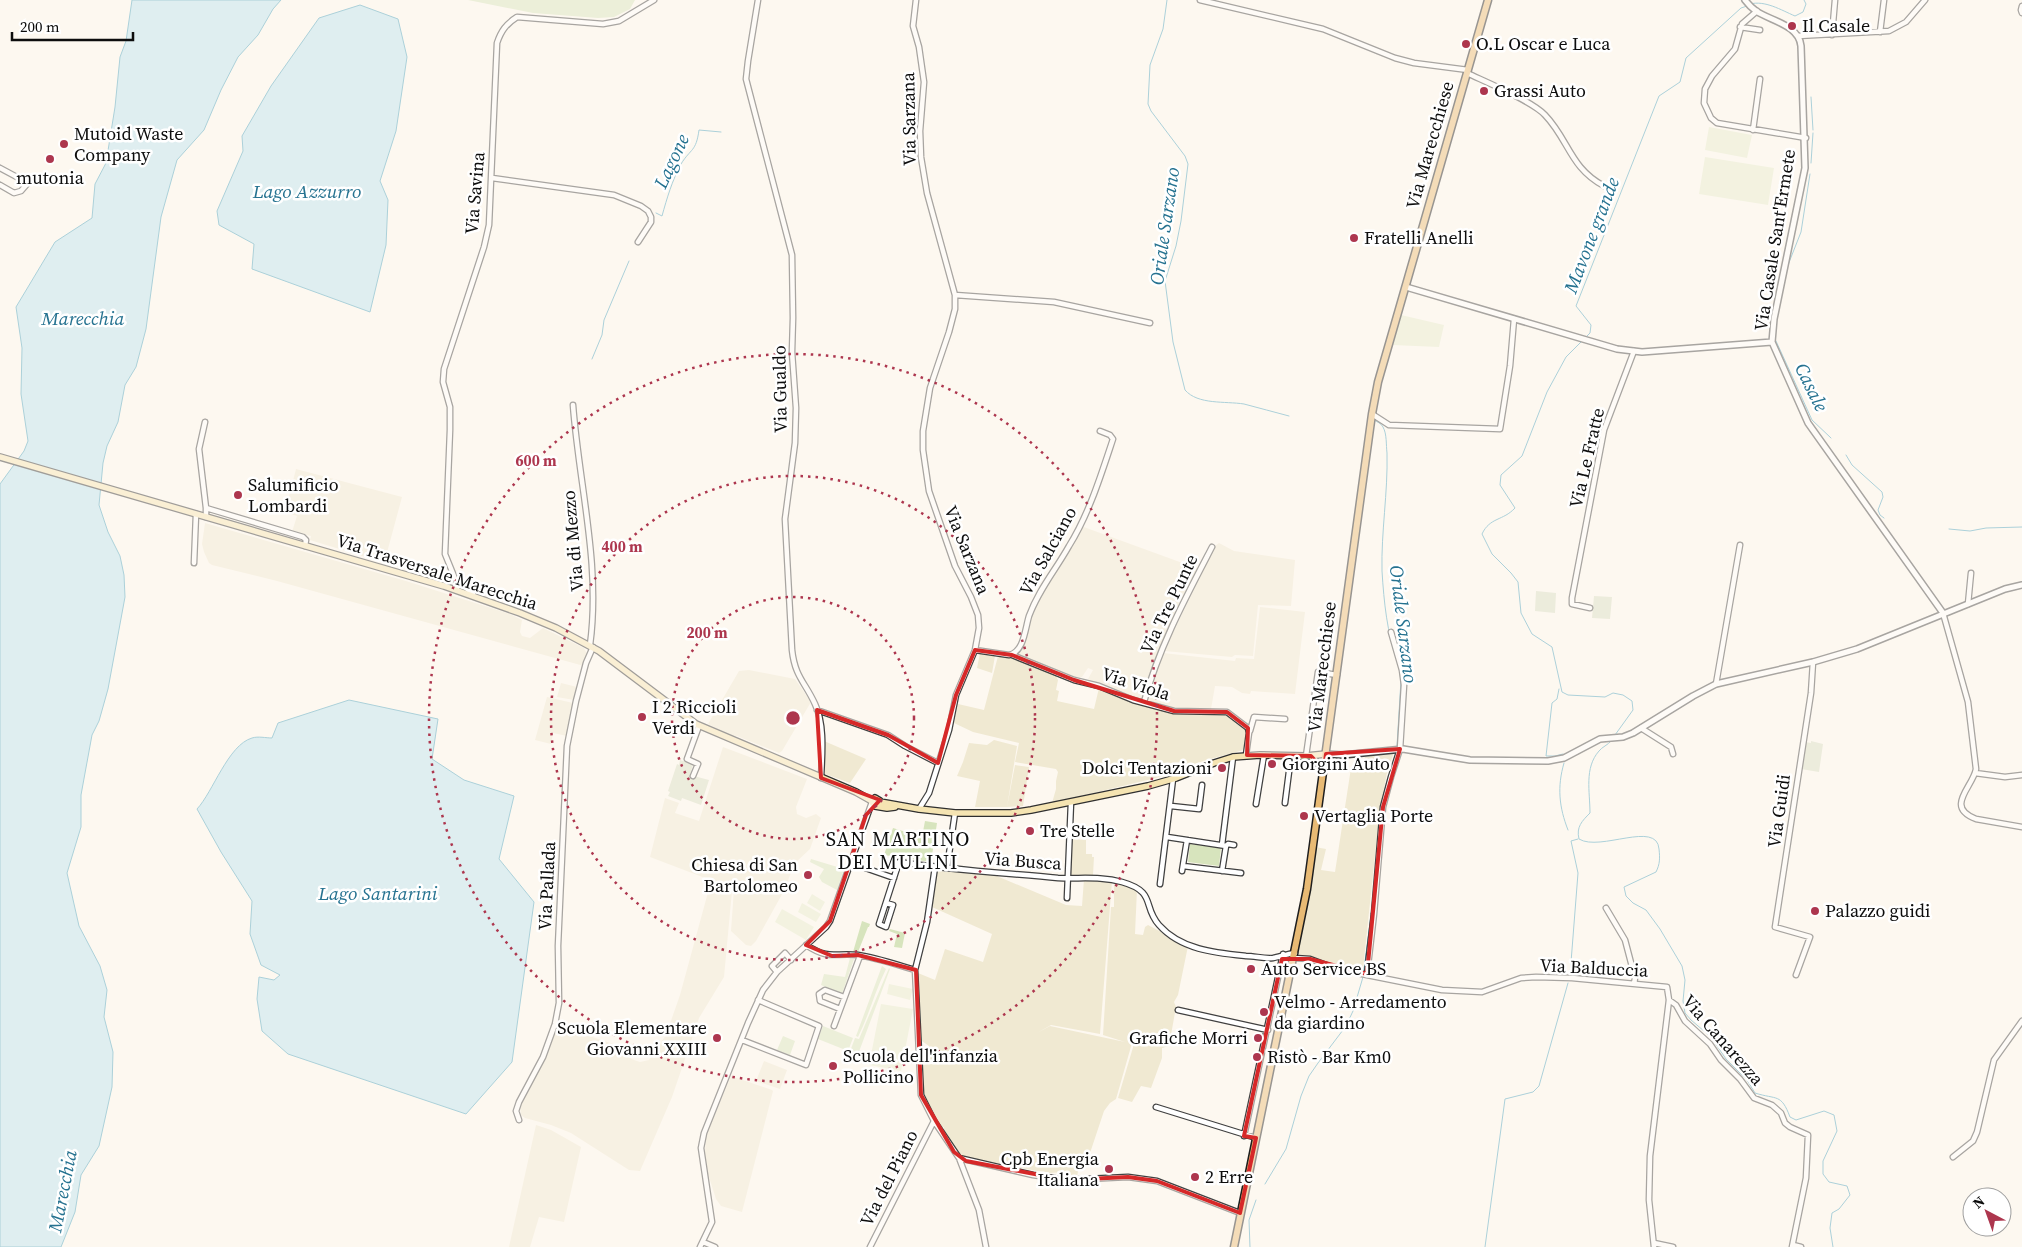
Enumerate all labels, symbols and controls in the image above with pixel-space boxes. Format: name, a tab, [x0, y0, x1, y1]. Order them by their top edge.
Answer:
scale bar	[12, 10, 134, 42]
place label: Il Casale	[1802, 13, 1870, 38]
text: 200 m	[20, 16, 60, 37]
marker: Il Casale	[1786, 20, 1798, 32]
place label: O.L Oscar e Luca	[1476, 31, 1611, 56]
marker: O.L Oscar e Luca	[1460, 38, 1472, 50]
street label: Via Sarzana	[895, 71, 922, 166]
street label: Via Marecchiese	[1399, 78, 1460, 212]
place label: Grassi Auto	[1494, 78, 1586, 103]
marker: Grassi Auto	[1478, 85, 1490, 97]
place label: Mutoid Waste Company	[74, 121, 183, 167]
water label: Lagone	[647, 129, 695, 193]
marker: Mutoid Waste Company	[58, 138, 70, 150]
street label: Via Casale Sant'Ermete	[1748, 147, 1801, 333]
street label: Via Savina	[458, 150, 491, 235]
marker: mutonia	[44, 153, 56, 165]
place label: mutonia	[16, 165, 85, 190]
water label: Oriale Sarzano	[1143, 165, 1185, 287]
water label: Mavone grande	[1557, 173, 1625, 298]
water label: Lago Azzurro	[252, 178, 361, 204]
place label: Fratelli Anelli	[1364, 225, 1474, 250]
marker: Fratelli Anelli	[1348, 232, 1360, 244]
water label: Marecchia	[41, 305, 125, 331]
street label: Via Gualdo	[766, 345, 793, 433]
water label: Casale	[1789, 358, 1835, 416]
street label: Via Le Fratte	[1563, 405, 1610, 510]
text: 600 m	[515, 450, 557, 471]
place label: Salumificio Lombardi	[248, 472, 339, 518]
marker: Salumificio Lombardi	[232, 489, 244, 501]
street label: Via di Mezzo	[556, 489, 589, 593]
street label: Via Sarzana	[938, 502, 997, 599]
street label: Via Salciano	[1013, 502, 1082, 600]
street label: Via Trasversale Marecchia	[333, 527, 542, 616]
text: 400 m	[601, 536, 643, 557]
street label: Via Tre Punte	[1134, 550, 1203, 658]
water label: Oriale Sarzano	[1384, 564, 1424, 684]
street label: Via Marecchiese	[1301, 600, 1342, 734]
text: 200 m	[686, 622, 728, 643]
street label: Via Viola	[1099, 661, 1174, 707]
place label: I 2 Riccioli Verdi	[652, 694, 737, 740]
centre of rings	[784, 709, 802, 727]
marker: I 2 Riccioli Verdi	[636, 711, 648, 723]
place label: Giorgini Auto	[1282, 751, 1390, 776]
place label: Dolci Tentazioni	[1082, 755, 1212, 780]
marker: Giorgini Auto	[1266, 758, 1278, 770]
marker: Dolci Tentazioni	[1216, 762, 1228, 774]
street label: Via Guidi	[1761, 773, 1796, 849]
place label: Vertaglia Porte	[1314, 803, 1433, 828]
marker: Vertaglia Porte	[1298, 810, 1310, 822]
place label: Tre Stelle	[1040, 818, 1115, 843]
district label: SAN MARTINO DEI MULINI	[826, 825, 970, 876]
marker: Tre Stelle	[1024, 825, 1036, 837]
street label: Via Pallada	[532, 840, 561, 931]
street label: Via Busca	[983, 845, 1063, 876]
place label: Chiesa di San Bartolomeo	[691, 852, 798, 898]
marker: Chiesa di San Bartolomeo	[802, 869, 814, 881]
water label: Lago Santarini	[317, 880, 438, 906]
place label: Palazzo guidi	[1825, 898, 1930, 923]
marker: Palazzo guidi	[1809, 905, 1821, 917]
street label: Via Balduccia	[1539, 952, 1650, 983]
place label: Auto Service BS	[1261, 956, 1386, 981]
marker: Auto Service BS	[1245, 963, 1257, 975]
place label: Velmo - Arredamento da giardino	[1274, 989, 1447, 1035]
street label: Via Canarezza	[1677, 989, 1770, 1091]
marker: Velmo - Arredamento da giardino	[1258, 1006, 1270, 1018]
place label: Scuola Elementare Giovanni XXIII	[557, 1015, 707, 1061]
place label: Grafiche Morri	[1129, 1025, 1248, 1050]
marker: Scuola Elementare Giovanni XXIII	[711, 1032, 723, 1044]
marker: Grafiche Morri	[1252, 1032, 1264, 1044]
place label: Scuola dell'infanzia Pollicino	[843, 1043, 999, 1089]
place label: Ristò - Bar Km0	[1267, 1044, 1391, 1069]
marker: Ristò - Bar Km0	[1251, 1051, 1263, 1063]
marker: Scuola dell'infanzia Pollicino	[827, 1060, 839, 1072]
street label: Via del Piano	[854, 1125, 924, 1230]
place label: Cpb Energia Italiana	[1001, 1146, 1100, 1192]
water label: Marecchia	[41, 1148, 83, 1235]
marker: Cpb Energia Italiana	[1103, 1163, 1115, 1175]
place label: 2 Erre	[1205, 1164, 1253, 1189]
marker: 2 Erre	[1189, 1171, 1201, 1183]
north arrow	[1962, 1187, 2012, 1237]
text: N	[1968, 1191, 1989, 1213]

